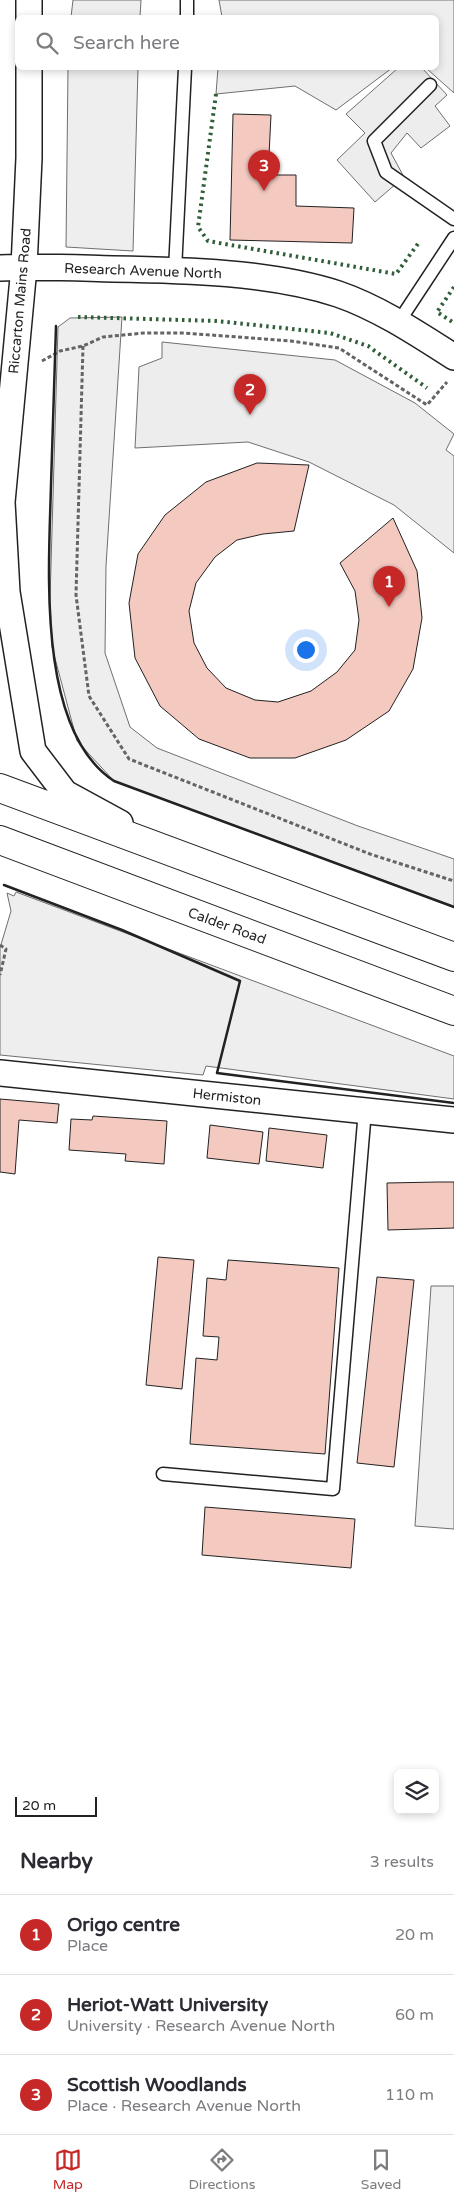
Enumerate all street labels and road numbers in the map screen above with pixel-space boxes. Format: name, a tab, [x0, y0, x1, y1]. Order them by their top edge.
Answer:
street label: Riccarton Mains Road	[5, 227, 35, 375]
street label: Research Avenue North	[64, 260, 222, 282]
street label: Calder Road	[186, 904, 268, 948]
street label: Hermiston	[192, 1085, 262, 1109]

